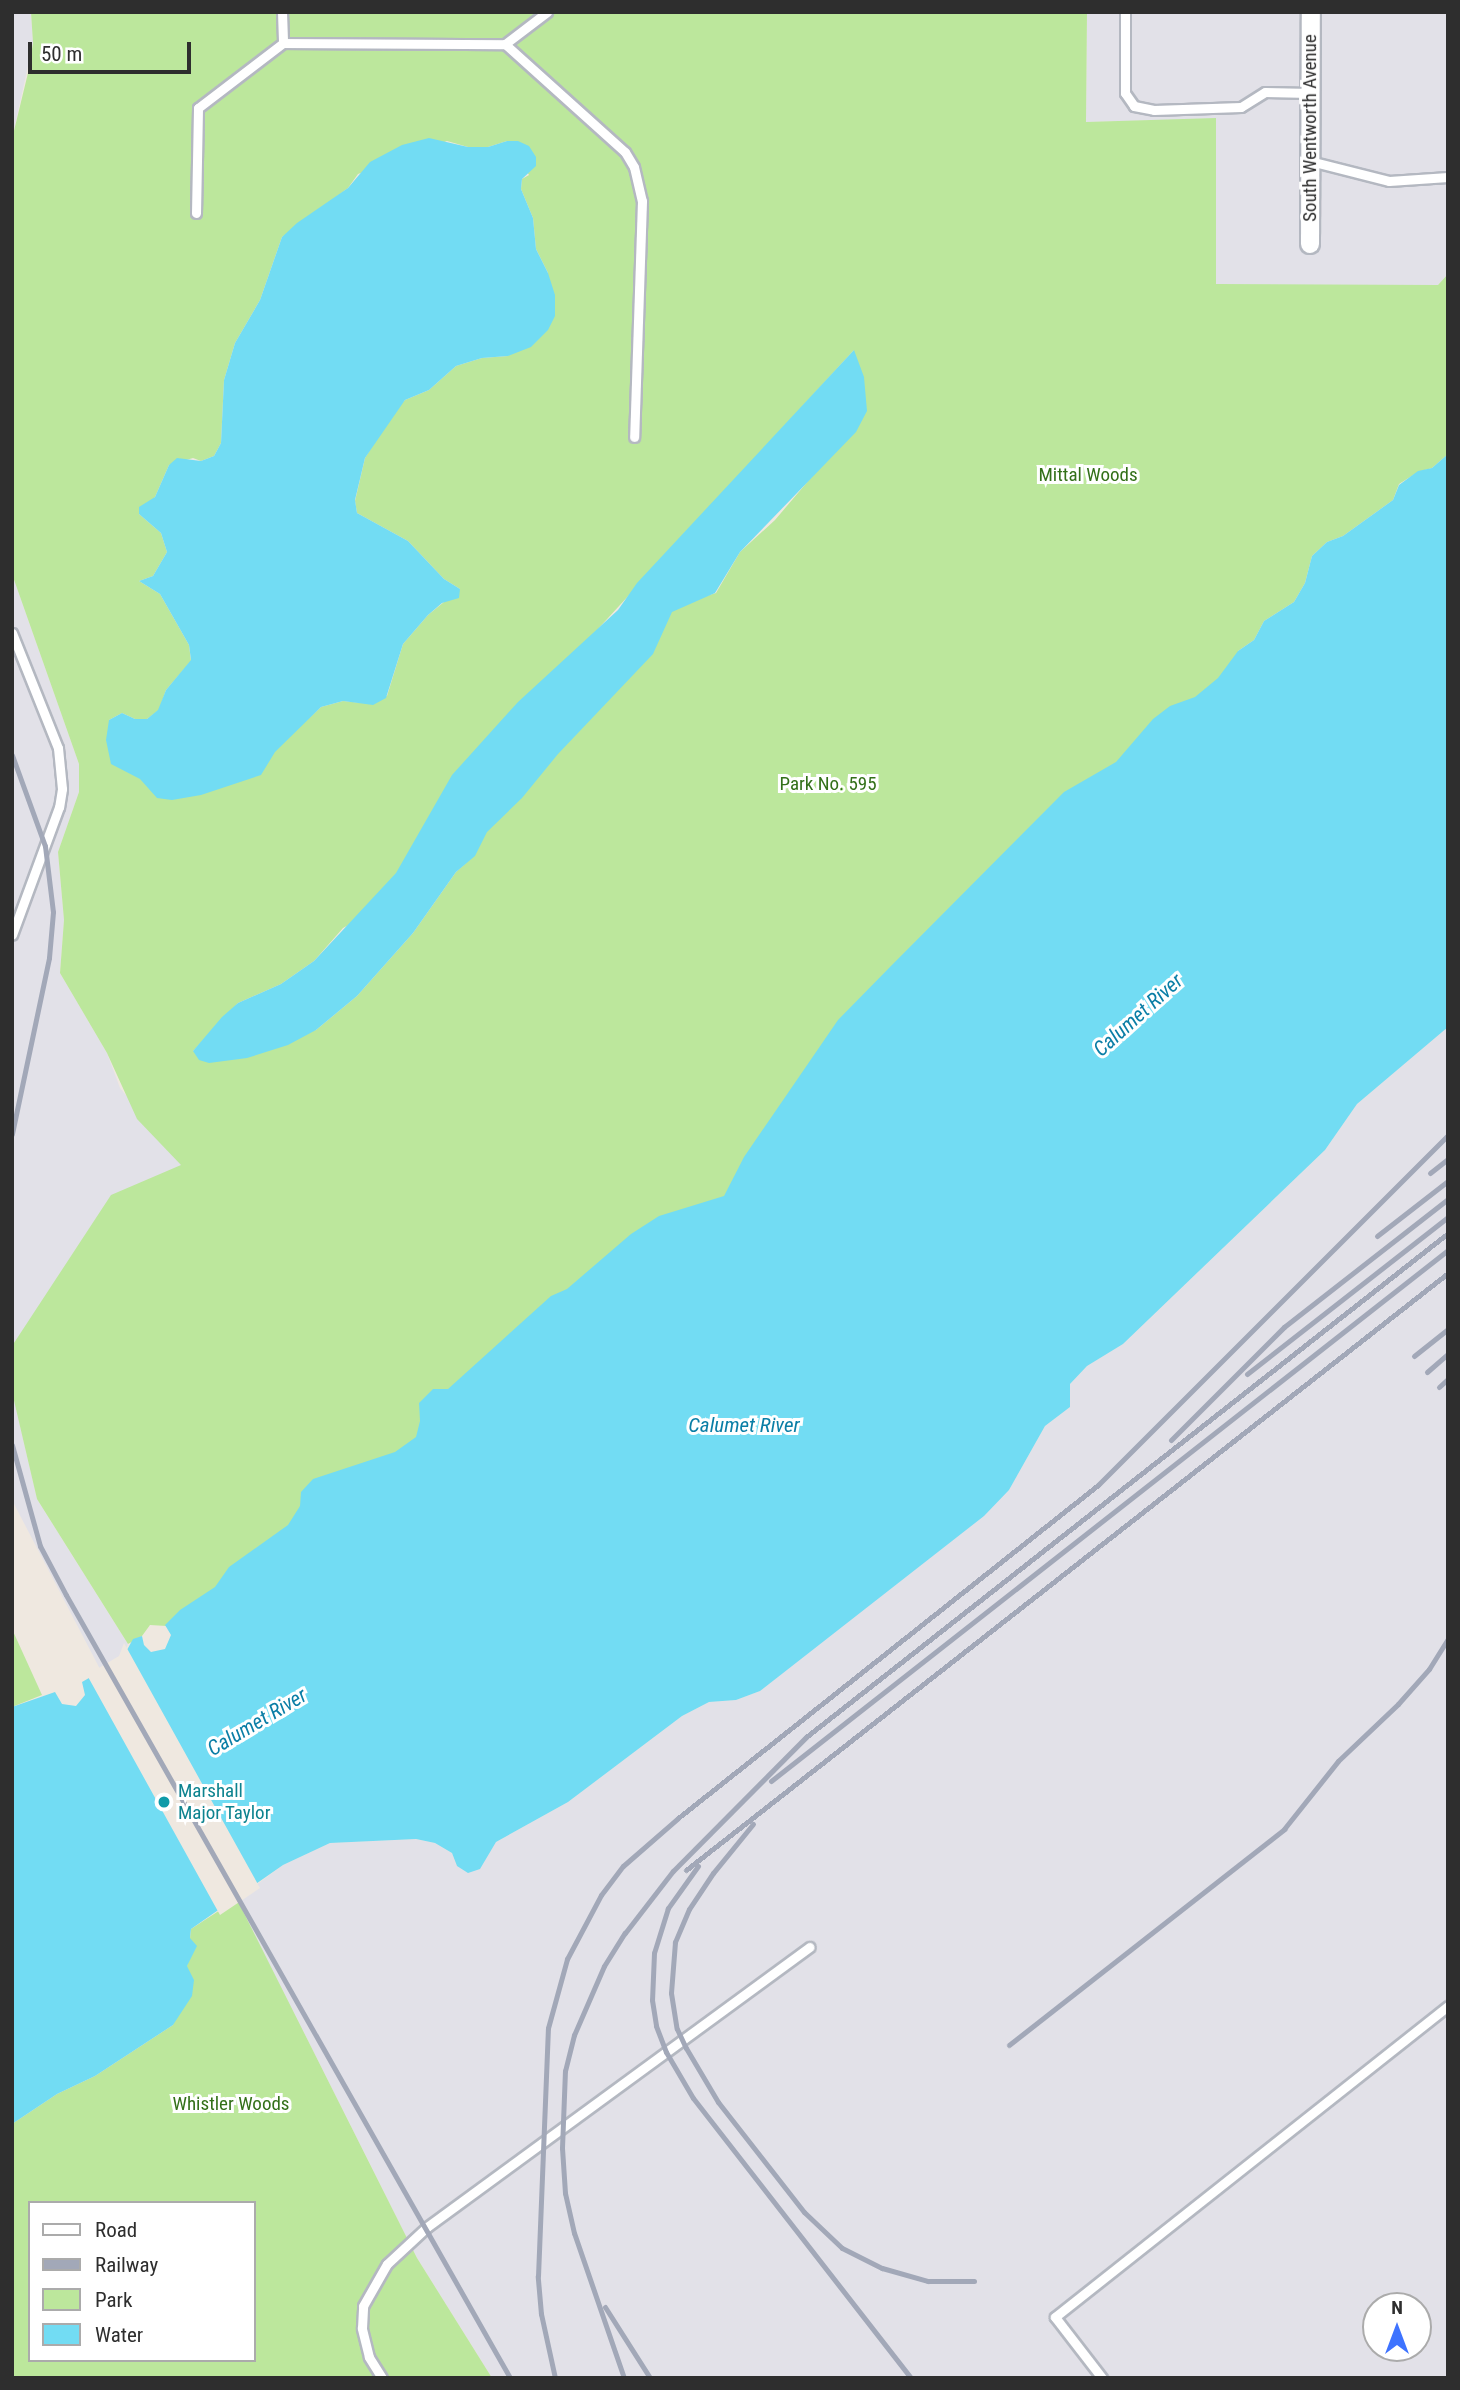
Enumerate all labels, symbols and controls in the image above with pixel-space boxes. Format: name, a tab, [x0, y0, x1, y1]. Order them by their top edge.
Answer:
scale bar	[32, 28, 194, 72]
street label: South Wentworth Avenue	[1299, 34, 1321, 222]
text: 50 m	[41, 42, 82, 66]
park label: Mittal Woods	[1038, 464, 1138, 486]
park label: Park No. 595	[779, 773, 877, 795]
water label: Calumet River	[1088, 968, 1188, 1062]
water label: Calumet River	[688, 1412, 800, 1438]
water label: Calumet River	[203, 1683, 311, 1761]
place label: Marshall Major Taylor	[178, 1780, 271, 1824]
marker: Marshall Major Taylor	[156, 1794, 172, 1810]
park label: Whistler Woods	[172, 2093, 290, 2115]
legend	[28, 2201, 256, 2362]
text: Road	[95, 2218, 137, 2242]
text: Railway	[95, 2253, 158, 2277]
text: Park	[95, 2288, 132, 2312]
north arrow	[1362, 2292, 1432, 2362]
text: N	[1391, 2296, 1403, 2319]
text: Water	[95, 2323, 143, 2347]

